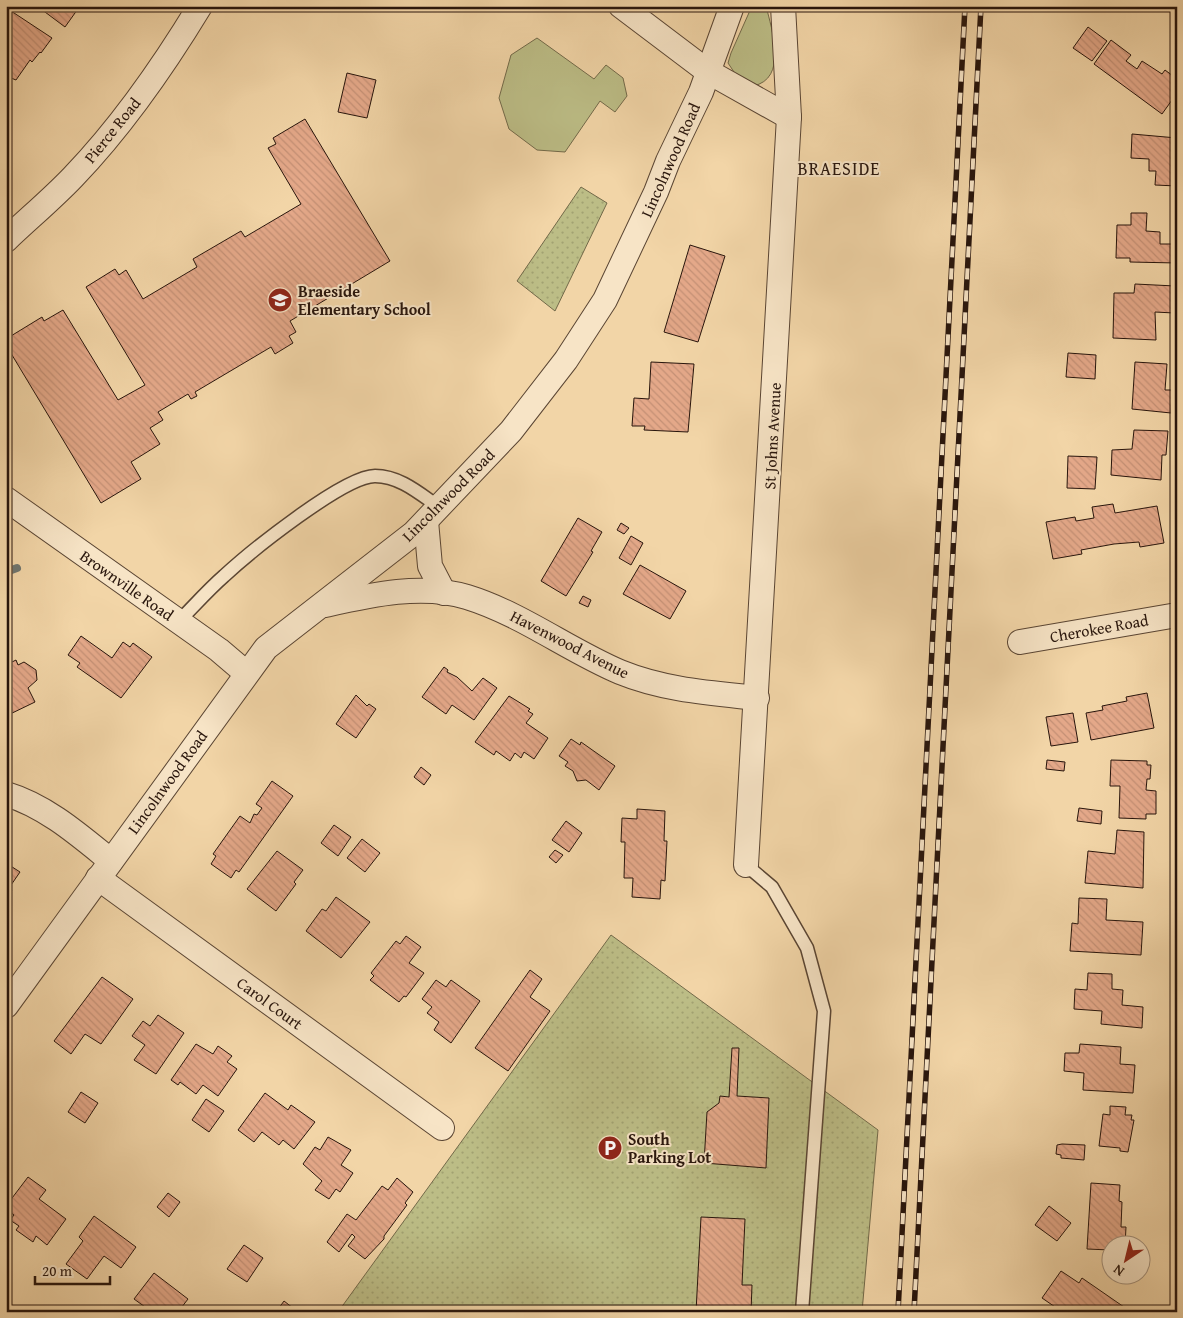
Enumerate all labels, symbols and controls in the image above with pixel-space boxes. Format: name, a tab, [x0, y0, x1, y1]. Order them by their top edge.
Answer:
street label: Pierce Road	[78, 92, 146, 168]
street label: Lincolnwood Road	[634, 99, 706, 221]
district label: BRAESIDE	[798, 155, 880, 182]
place label: Braeside Elementary School	[298, 279, 431, 321]
school or university icon: Braeside Elementary School	[267, 287, 293, 313]
street label: St Johns Avenue	[757, 382, 787, 490]
street label: Lincolnwood Road	[396, 443, 500, 547]
street label: Brownville Road	[75, 544, 179, 627]
street label: Havenwood Avenue	[506, 604, 634, 684]
street label: Cherokee Road	[1048, 607, 1151, 648]
street label: Lincolnwood Road	[121, 725, 213, 839]
street label: Carol Court	[232, 971, 308, 1035]
place label: South Parking Lot	[628, 1127, 711, 1169]
parking icon: South Parking Lot	[597, 1135, 623, 1161]
north arrow	[1100, 1236, 1150, 1286]
scale bar	[35, 1253, 110, 1285]
text: N	[1108, 1259, 1128, 1282]
text: 20 m	[42, 1260, 73, 1281]

